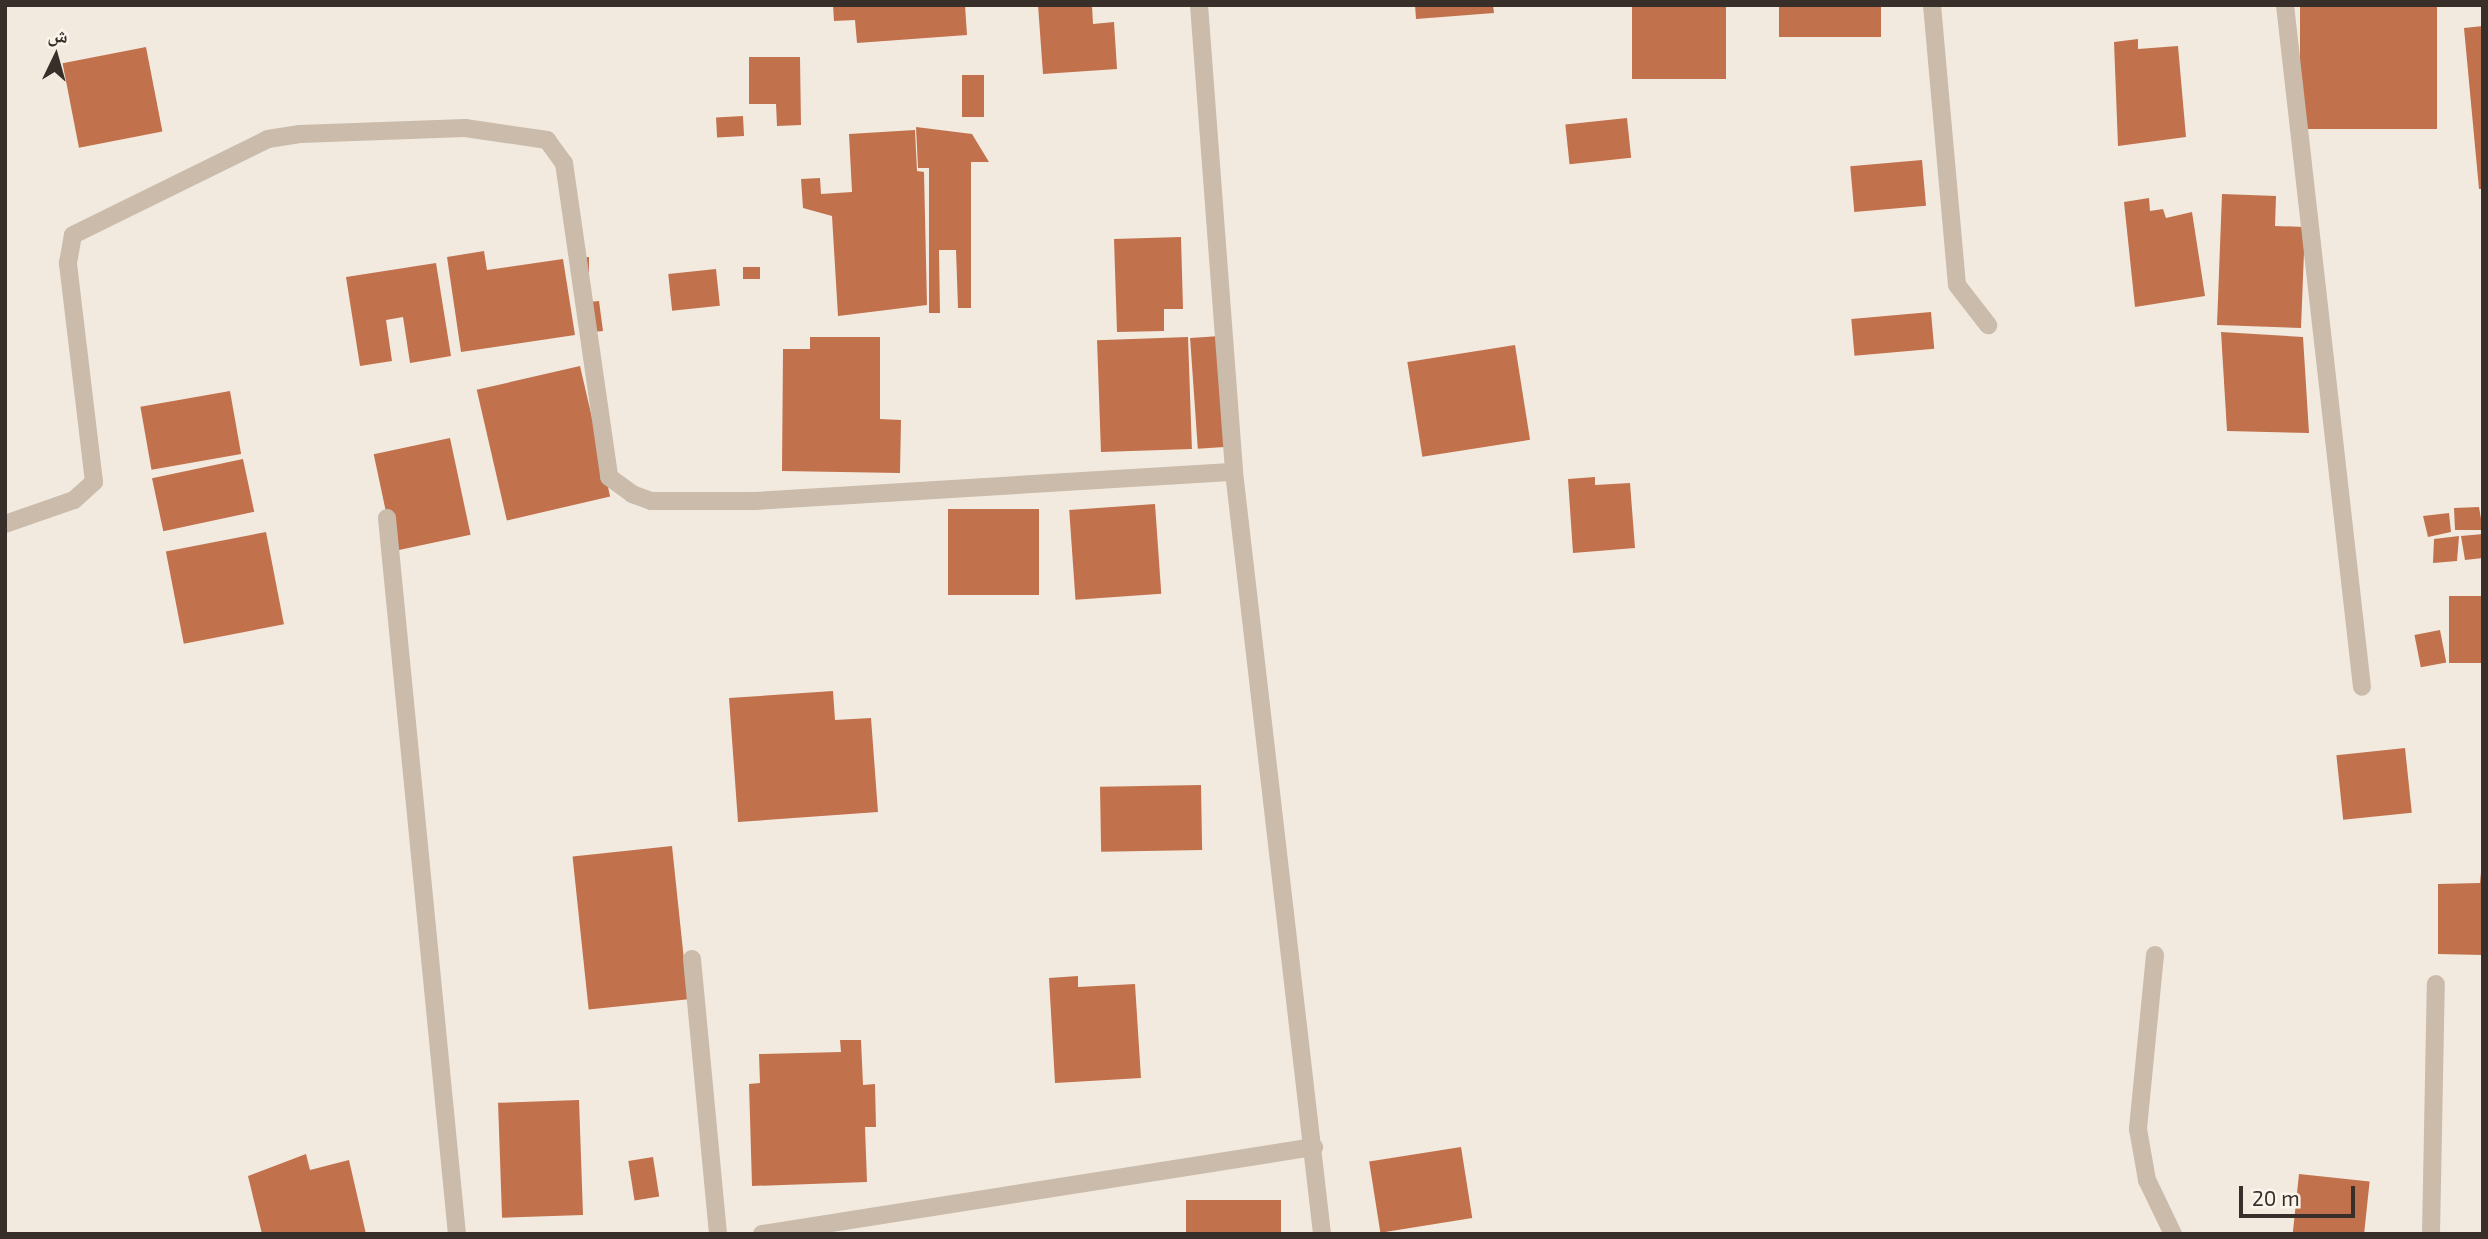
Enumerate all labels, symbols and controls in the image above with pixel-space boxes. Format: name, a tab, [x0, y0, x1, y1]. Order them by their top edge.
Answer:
north arrow	[21, 21, 91, 91]
text: ش	[47, 22, 69, 47]
scale bar	[2243, 1172, 2358, 1216]
text: 20 m	[2252, 1185, 2300, 1210]

